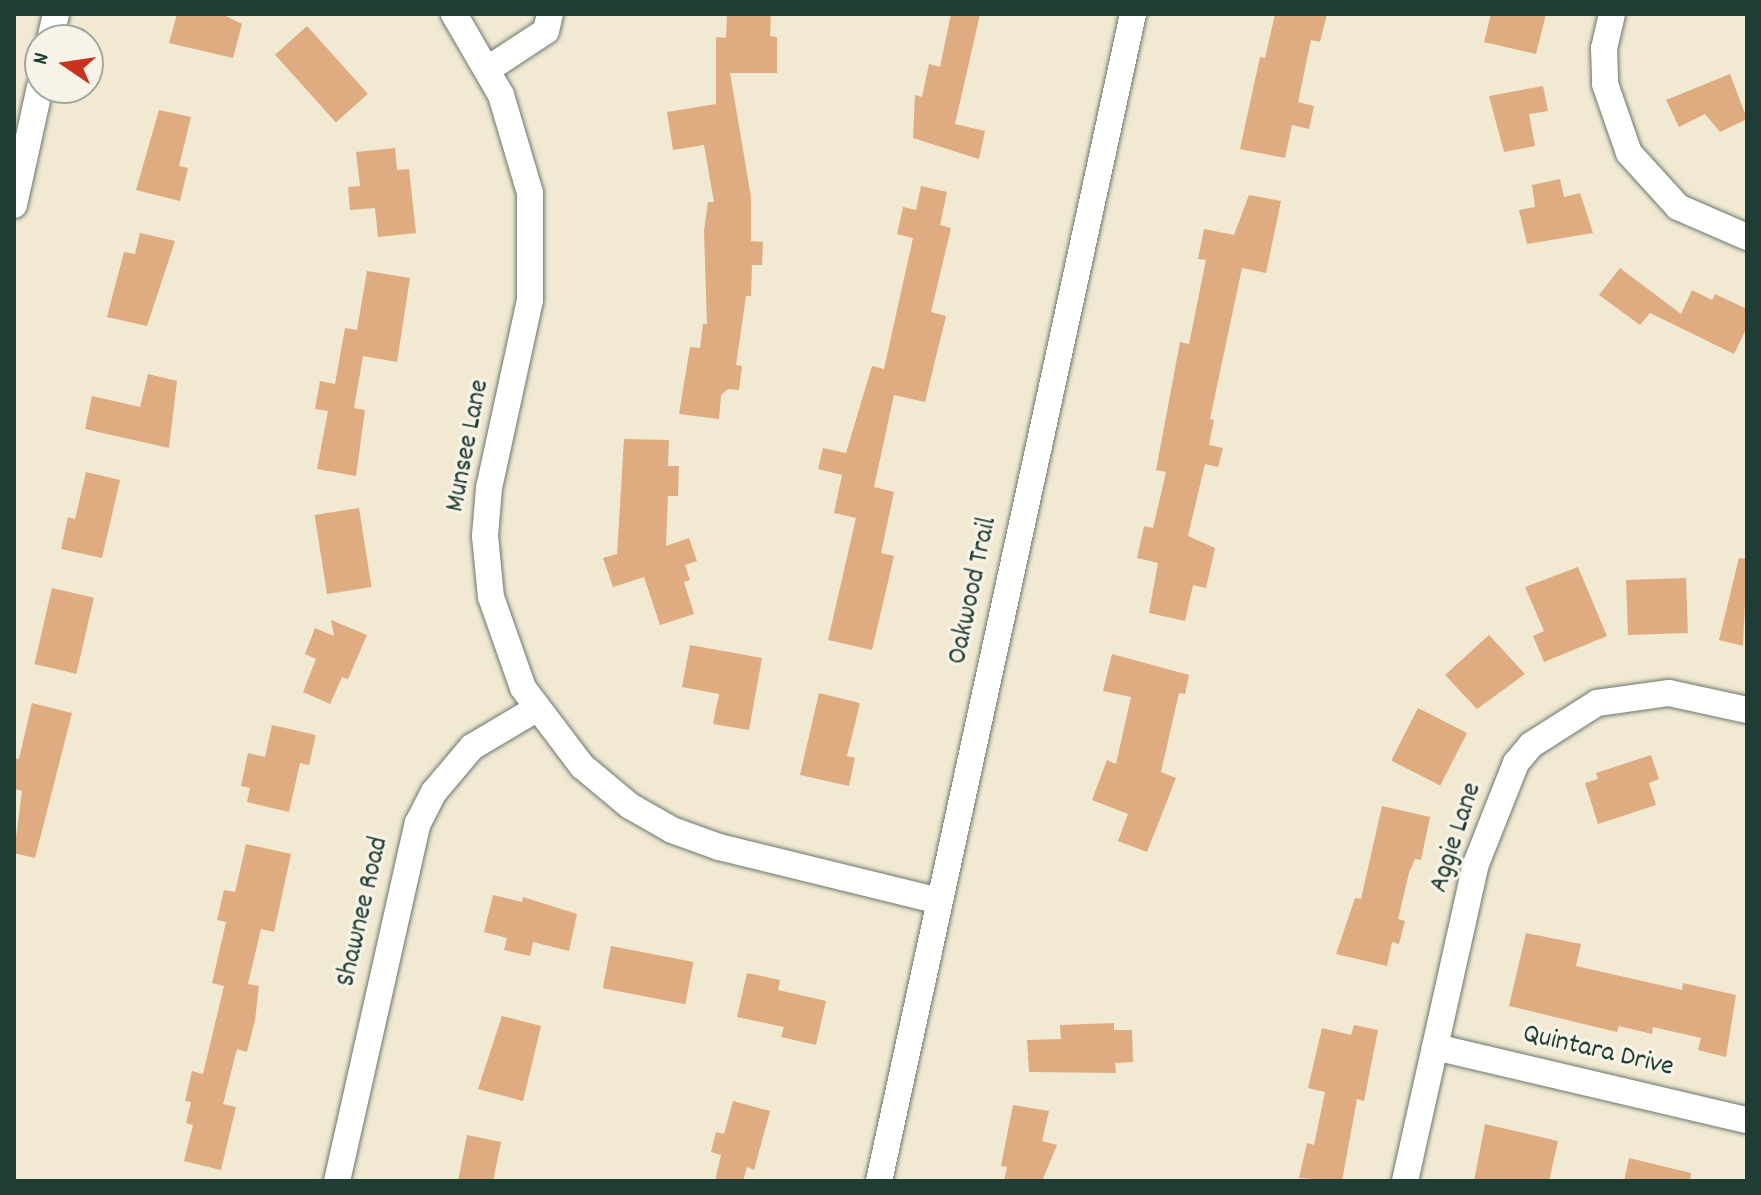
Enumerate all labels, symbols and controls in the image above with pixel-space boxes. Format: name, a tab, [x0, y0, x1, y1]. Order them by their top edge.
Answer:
north arrow	[24, 24, 104, 104]
text: N	[26, 50, 58, 68]
street label: Munsee Lane	[440, 377, 498, 515]
street label: Oakwood Trail	[942, 514, 1006, 668]
street label: Aggie Lane	[1423, 779, 1491, 897]
street label: Shawnee Road	[330, 834, 398, 990]
street label: Quintara Drive	[1519, 1018, 1677, 1086]

